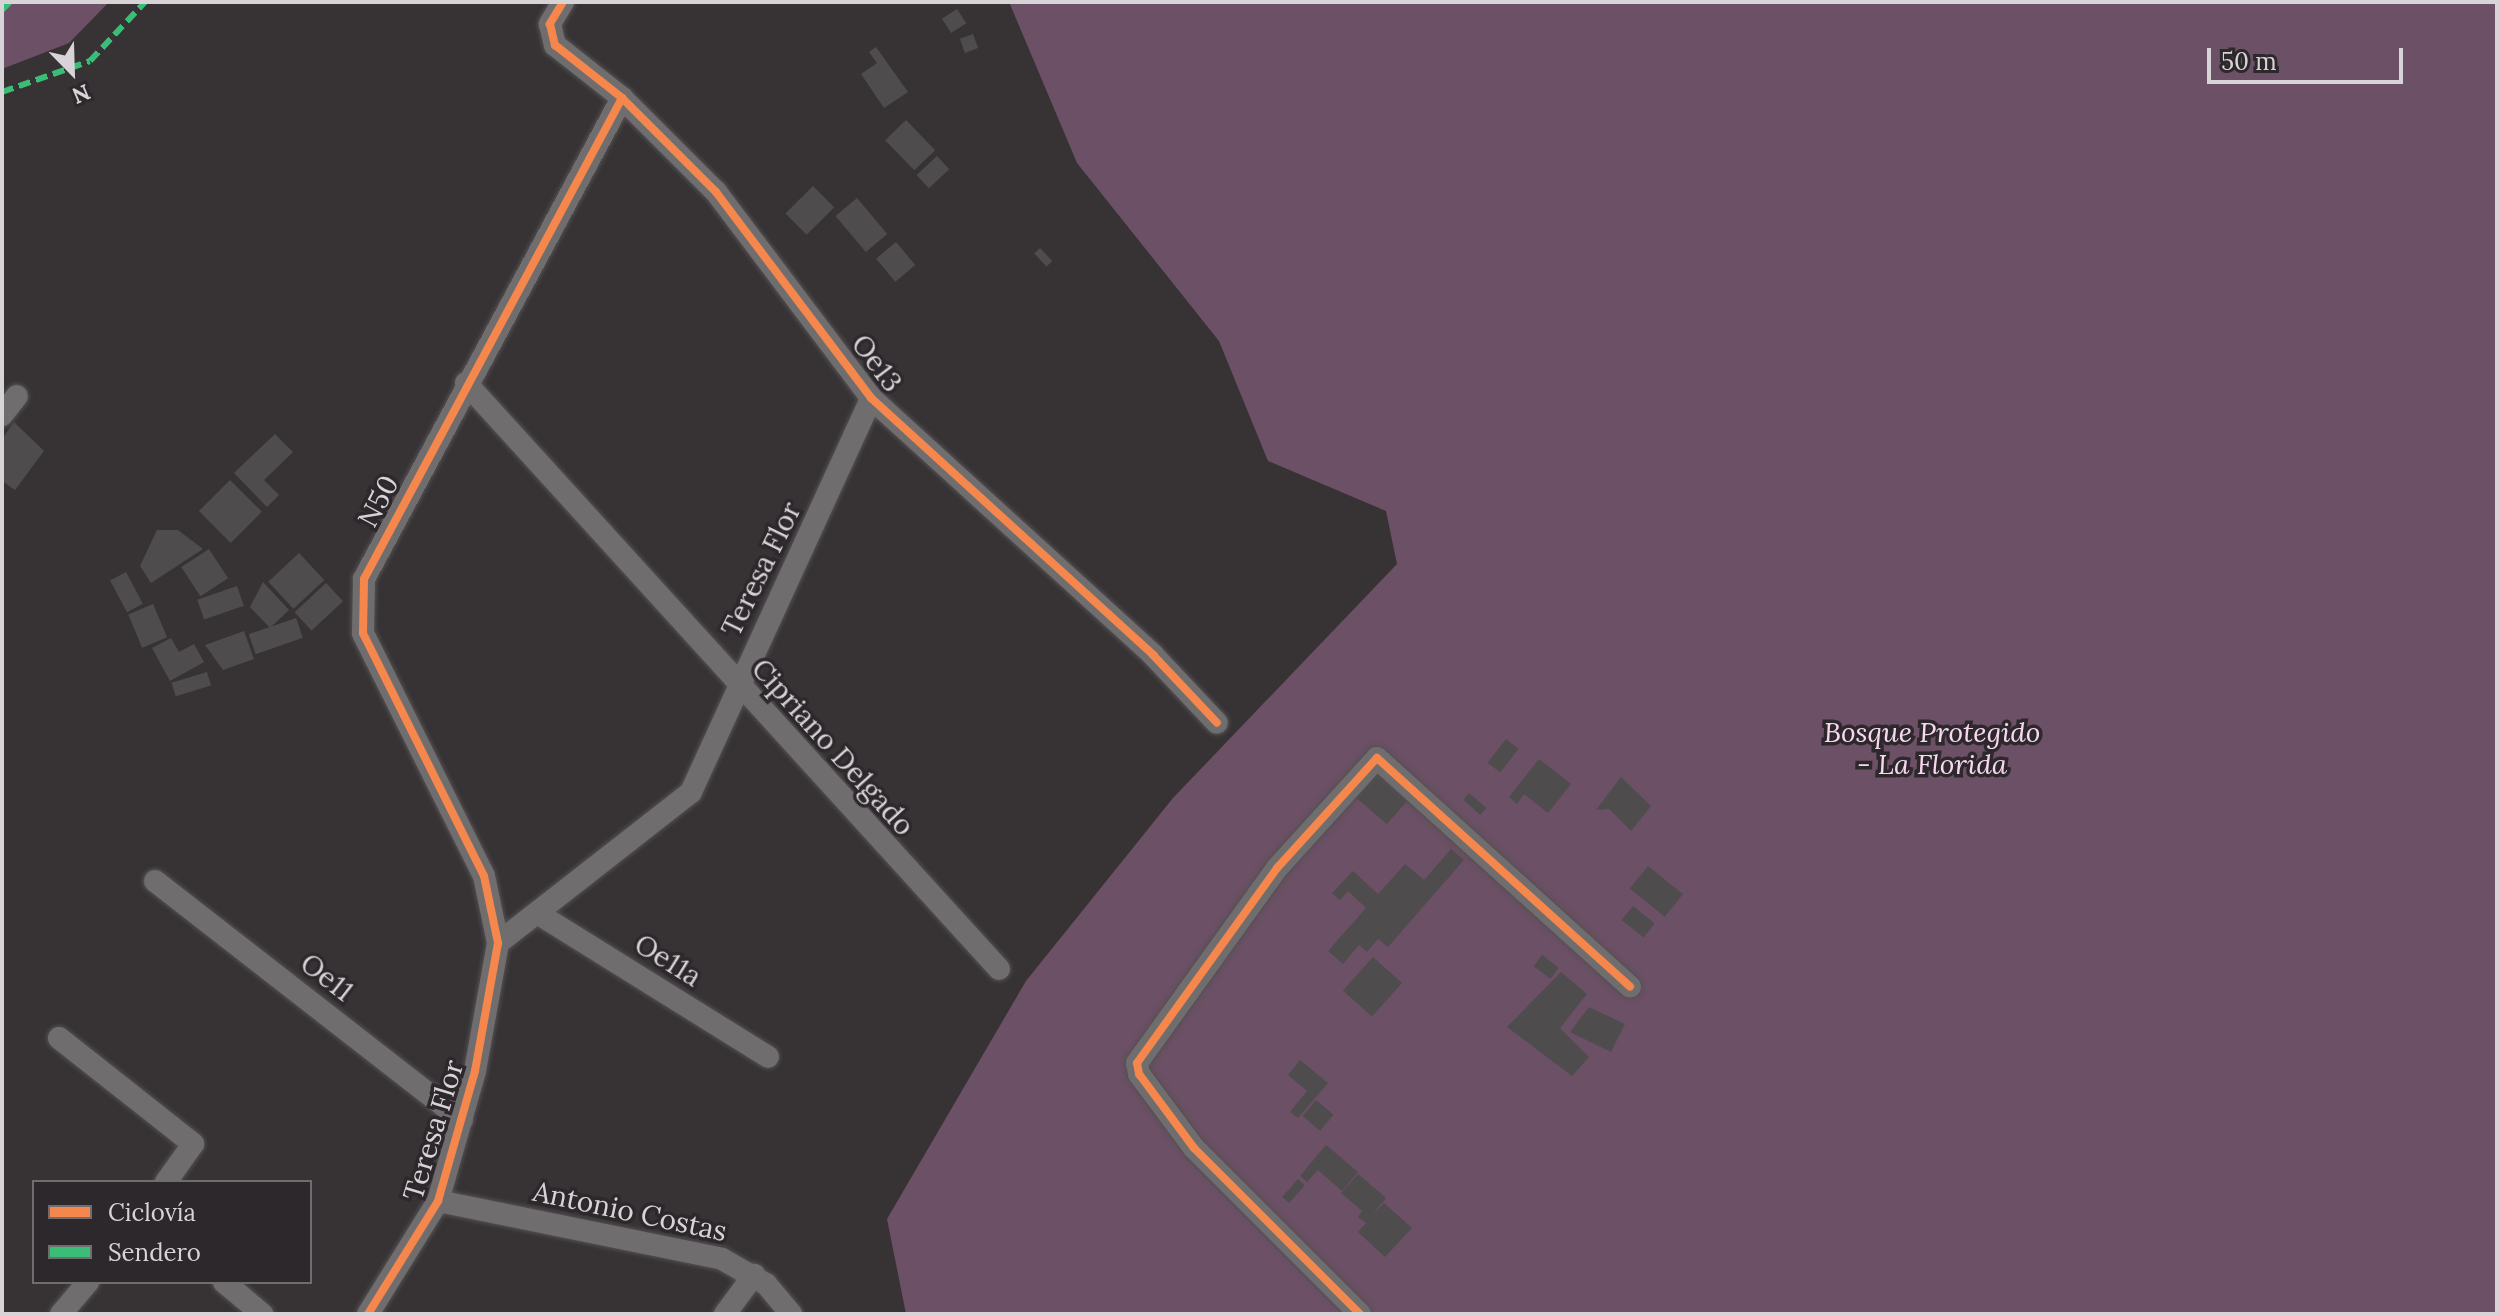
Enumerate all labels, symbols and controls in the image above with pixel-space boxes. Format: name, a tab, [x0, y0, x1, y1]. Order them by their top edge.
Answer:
north arrow	[32, 32, 112, 112]
scale bar	[2211, 32, 2407, 82]
text: 50 m	[2221, 46, 2277, 77]
text: N	[68, 78, 95, 110]
street label: Oe13	[845, 328, 909, 398]
street label: N50	[350, 469, 406, 533]
street label: Teresa Flor	[714, 496, 808, 642]
street label: Cipriano Delgado	[745, 652, 921, 842]
park label: Bosque Protegido - La Florida	[1824, 715, 2040, 781]
street label: Oe11a	[629, 927, 707, 993]
street label: Oe11	[294, 946, 360, 1008]
street label: Teresa Flor	[396, 1056, 470, 1204]
street label: Antonio Costas	[530, 1174, 730, 1248]
legend	[32, 1180, 312, 1284]
text: Ciclovía	[108, 1197, 196, 1228]
text: Sendero	[108, 1237, 201, 1268]

